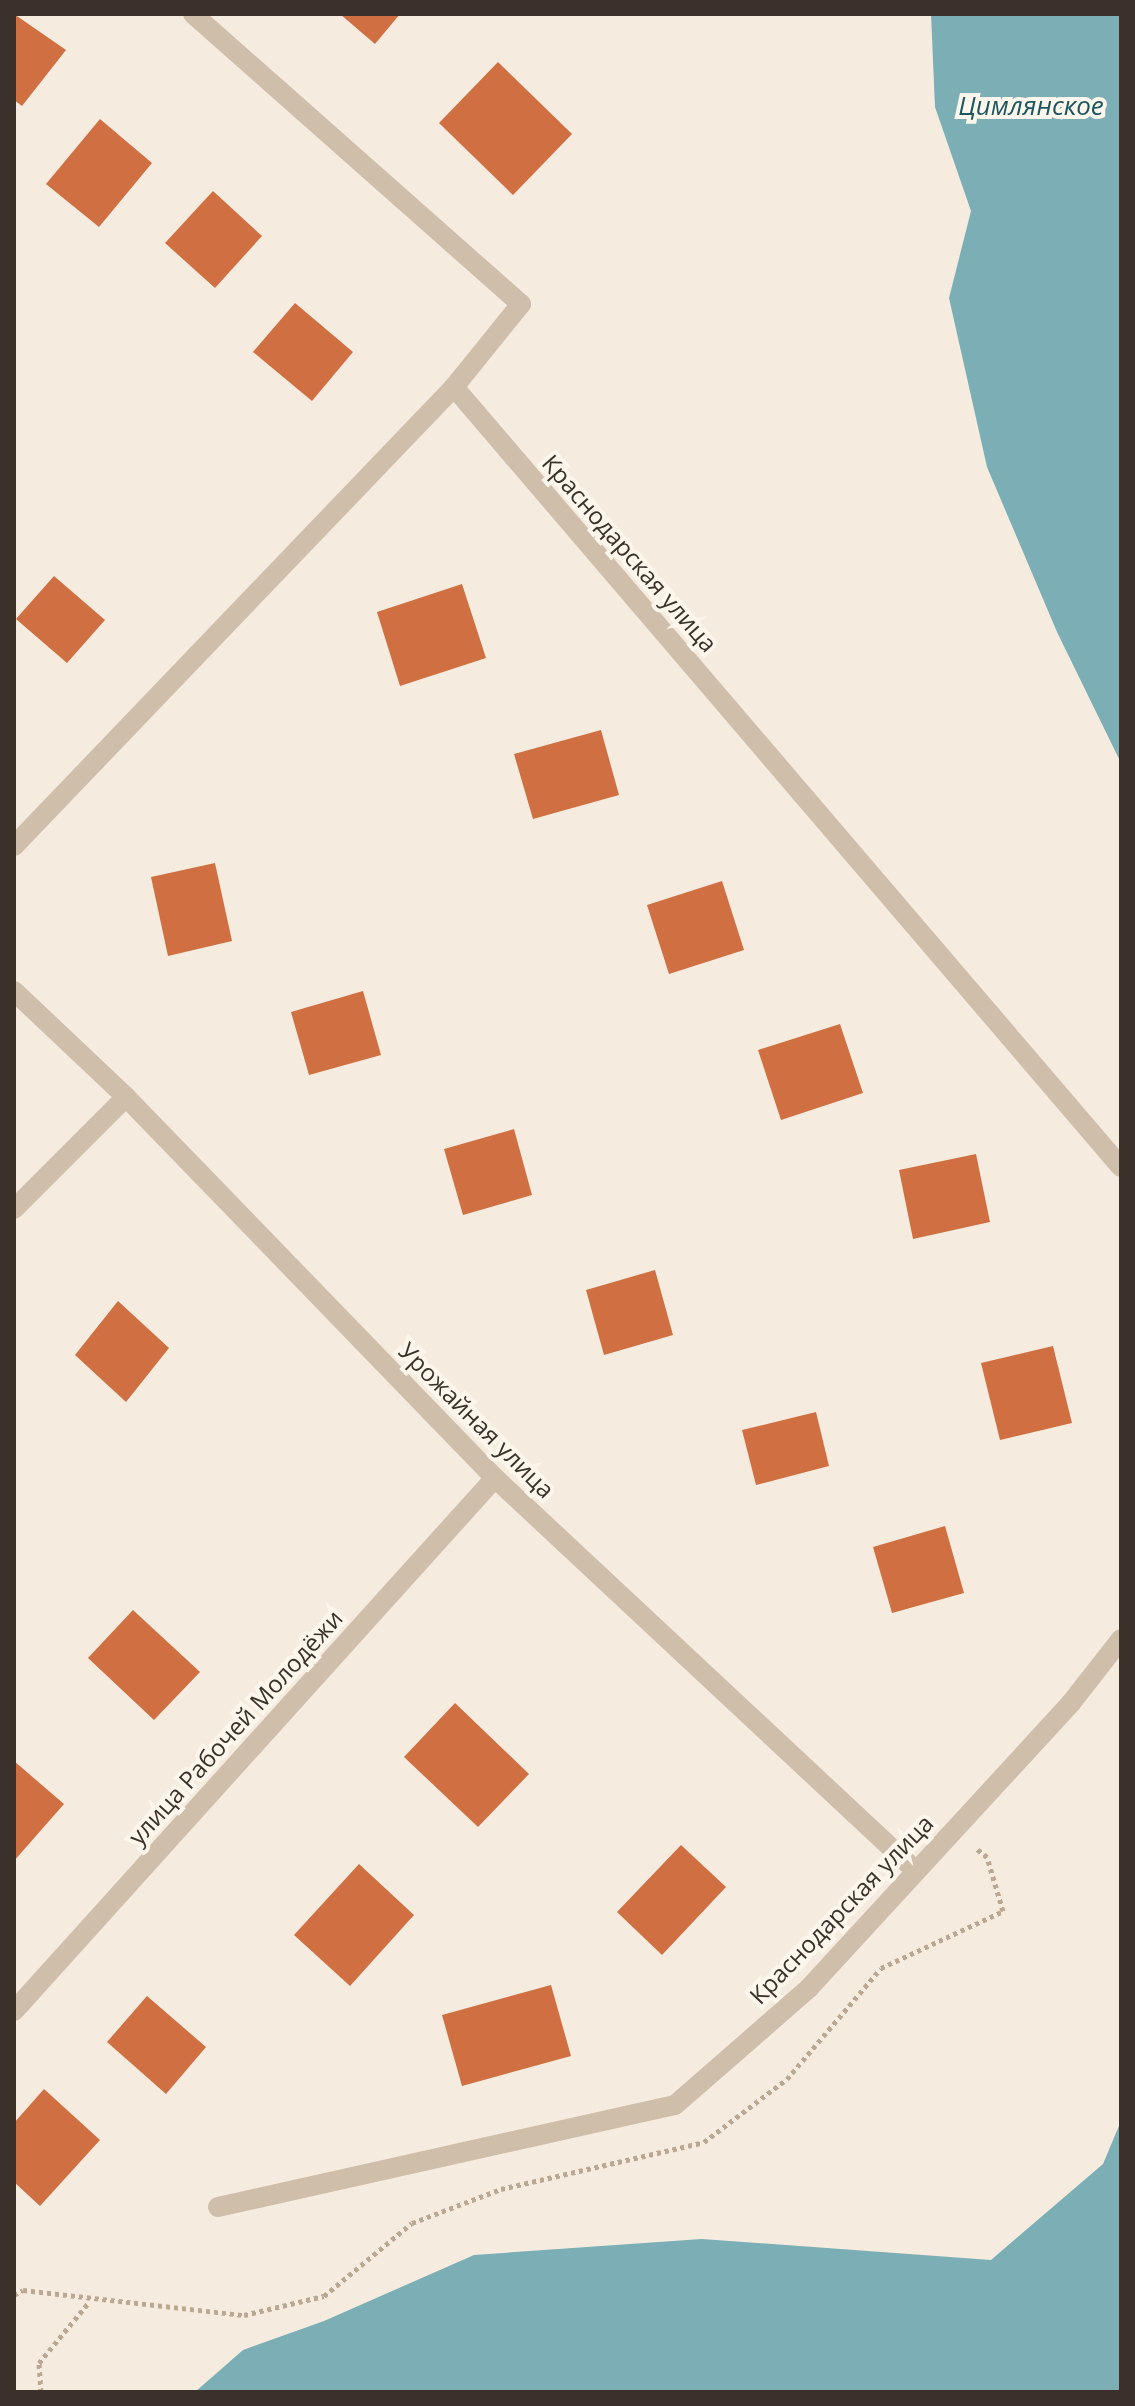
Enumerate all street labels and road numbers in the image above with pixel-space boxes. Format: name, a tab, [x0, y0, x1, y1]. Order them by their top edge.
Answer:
street label: Краснодарская улица	[537, 449, 723, 657]
street label: Урожайная улица	[393, 1336, 561, 1504]
street label: улица Рабочей Молодёжи	[122, 1604, 348, 1850]
street label: Краснодарская улица	[743, 1808, 939, 2010]

